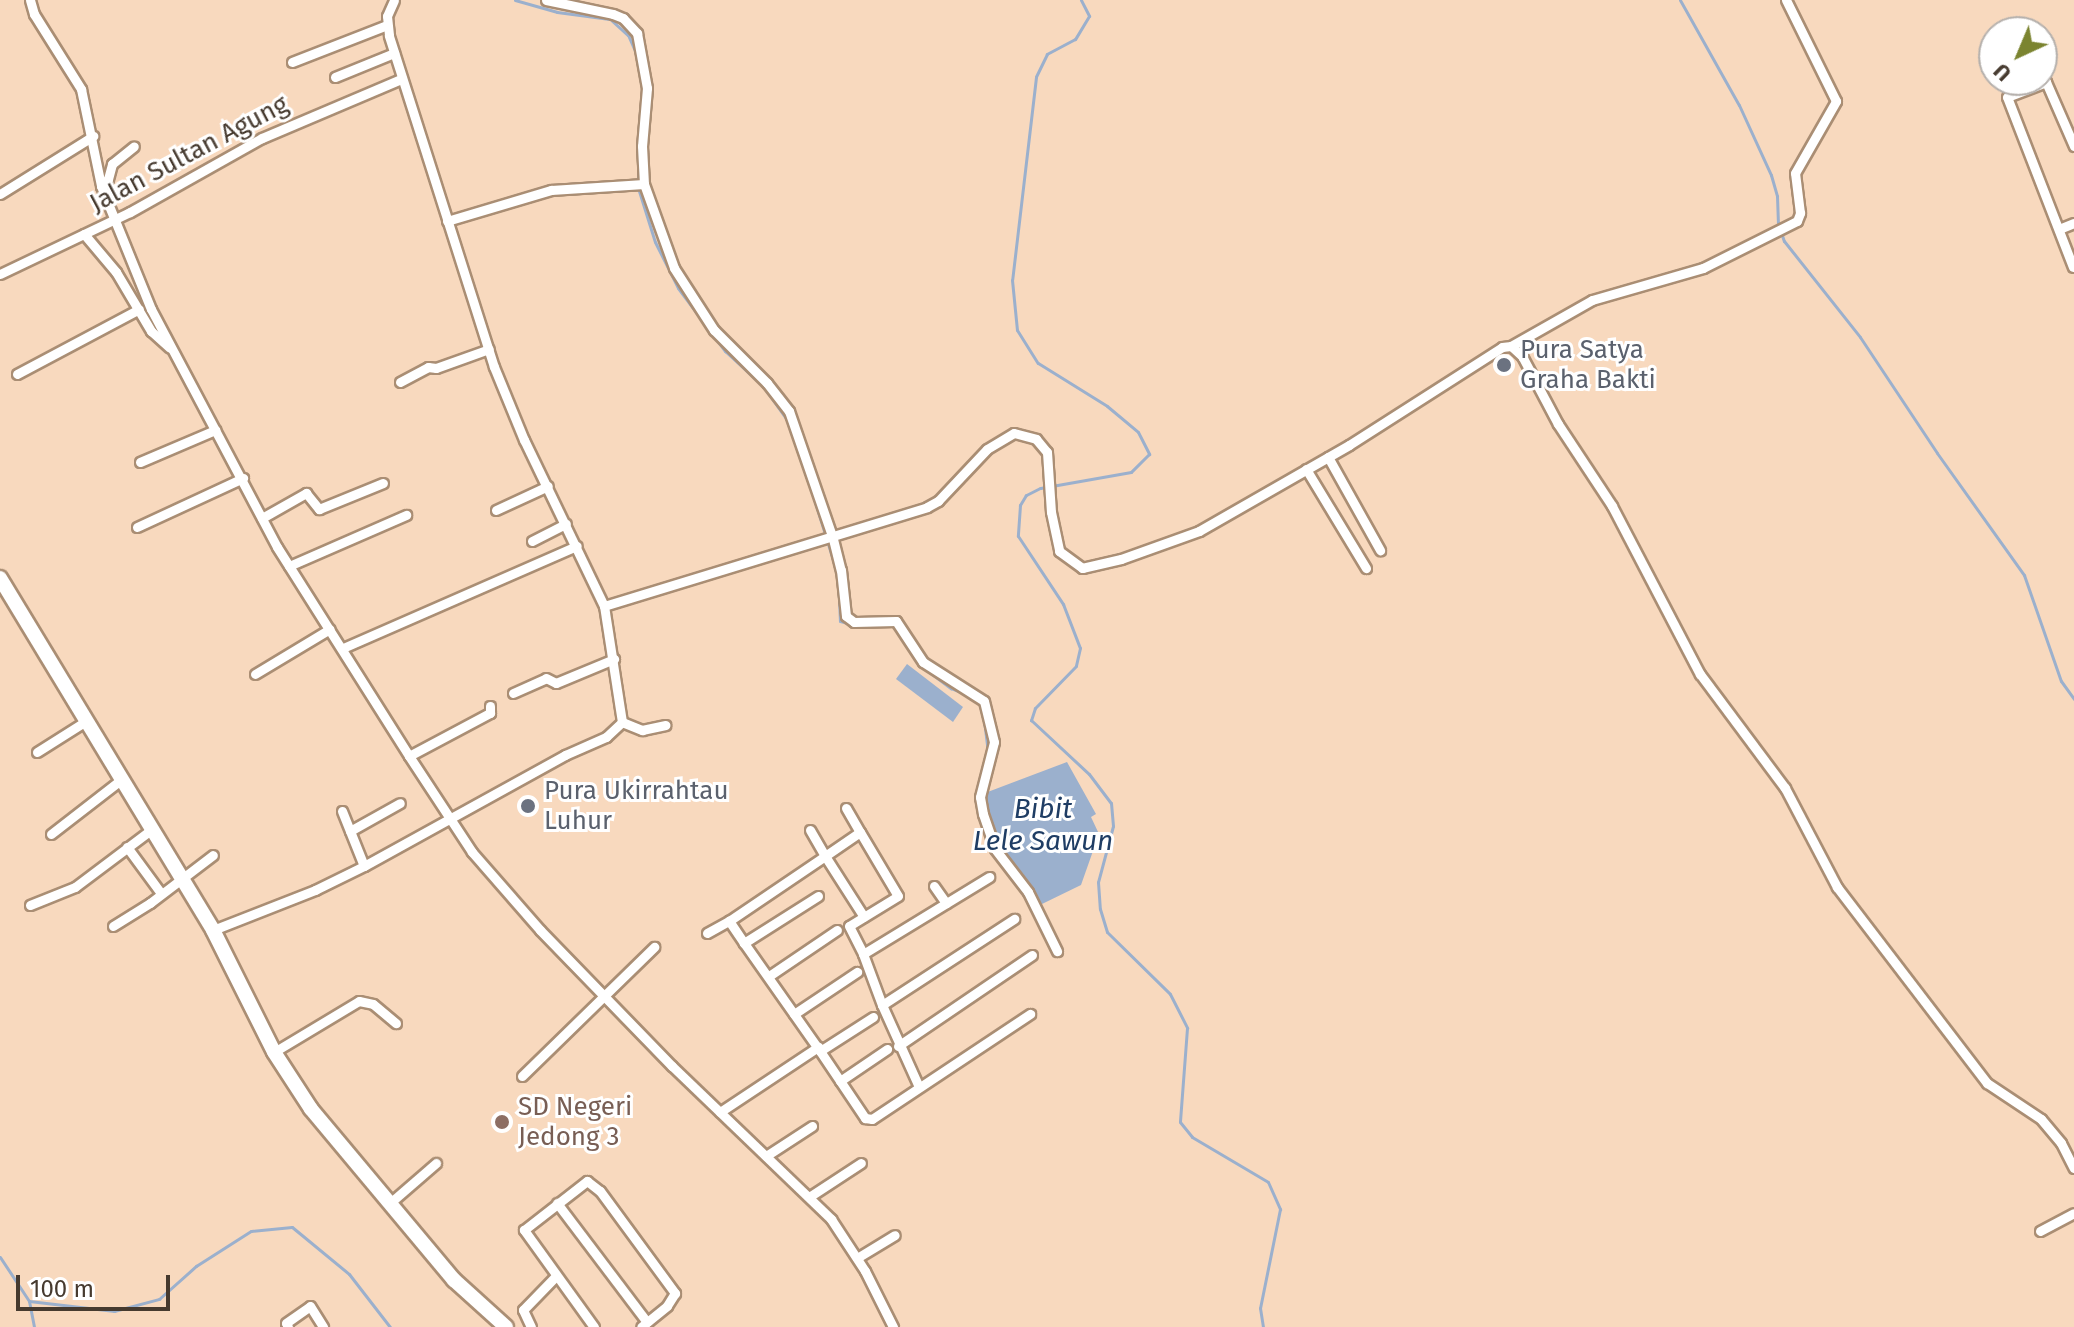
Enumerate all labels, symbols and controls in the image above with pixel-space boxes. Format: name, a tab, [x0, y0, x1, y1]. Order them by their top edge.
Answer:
north arrow	[1978, 16, 2058, 96]
text: U	[1988, 58, 2017, 87]
street label: Jalan Sultan Agung	[85, 89, 293, 219]
place label: Pura Satya Graha Bakti	[1520, 334, 1656, 396]
marker: Pura Satya Graha Bakti	[1495, 356, 1513, 374]
place label: Pura Ukirrahtau Luhur	[544, 775, 729, 836]
water label: Bibit Lele Sawun	[973, 792, 1113, 858]
marker: Pura Ukirrahtau Luhur	[519, 797, 537, 815]
place label: SD Negeri Jedong 3	[518, 1091, 632, 1152]
marker: SD Negeri Jedong 3	[493, 1113, 511, 1131]
scale bar	[20, 1259, 174, 1309]
text: 100 m	[30, 1275, 94, 1303]

